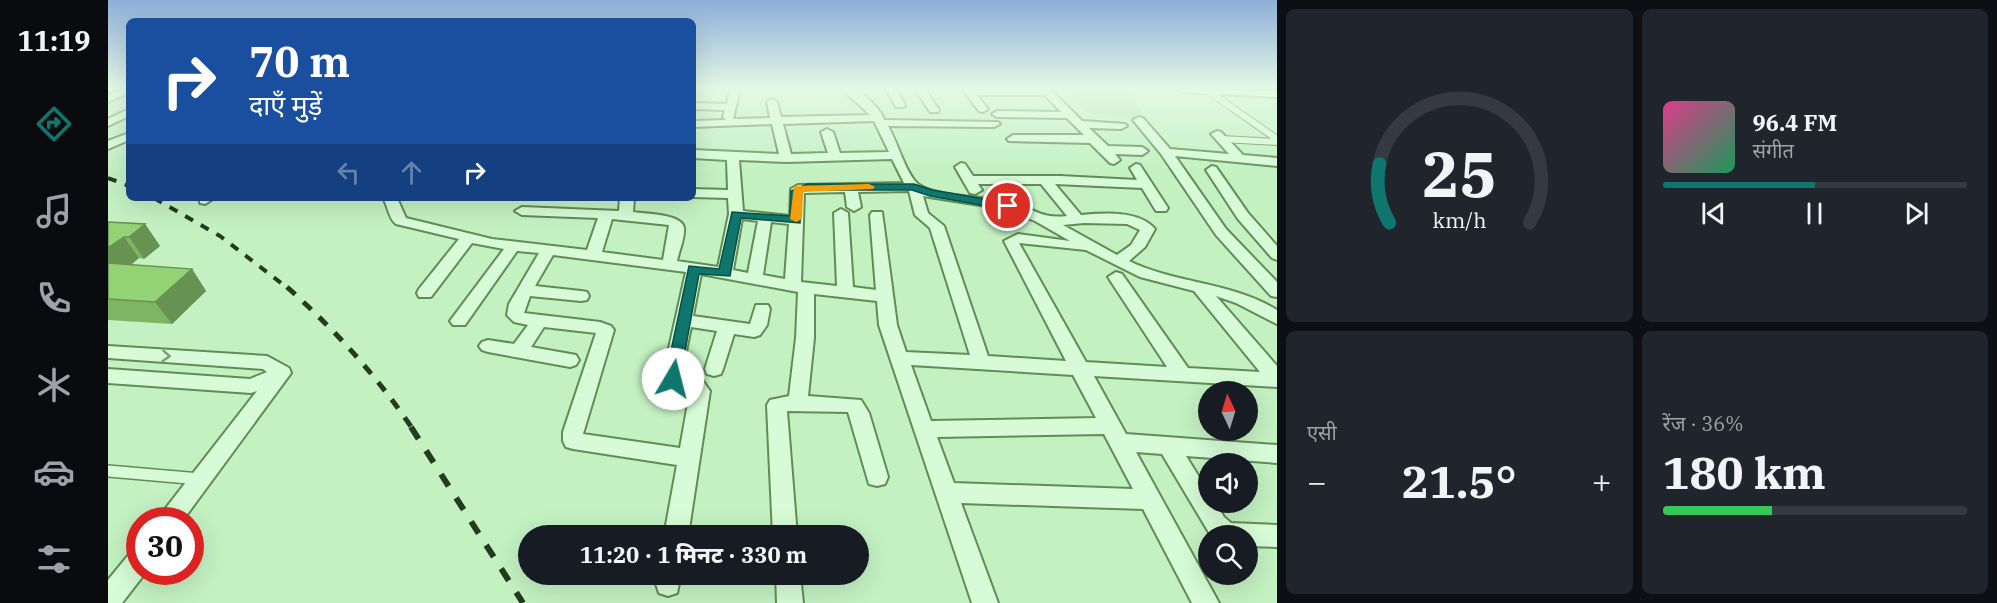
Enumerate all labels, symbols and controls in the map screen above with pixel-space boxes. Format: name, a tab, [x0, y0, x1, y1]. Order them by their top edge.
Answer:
text: 11:19	[18, 23, 90, 58]
text: 70 m	[249, 34, 350, 89]
icon: right	[150, 42, 228, 120]
text: दाएँ मुड़ें	[249, 87, 322, 122]
icon: directions	[33, 103, 75, 145]
text: 96.4 FM	[1753, 108, 1837, 137]
text: 25	[1422, 133, 1497, 214]
text: संगीत	[1753, 137, 1794, 164]
icon: left	[332, 156, 365, 189]
icon: ahead	[395, 156, 428, 189]
icon: right	[458, 156, 491, 189]
pin	[982, 180, 1033, 231]
icon: arrive	[991, 189, 1024, 222]
icon: music	[33, 190, 75, 232]
icon: previous	[1697, 197, 1730, 230]
icon: pause	[1798, 197, 1831, 230]
icon: next	[1900, 197, 1933, 230]
text: km/h	[1432, 206, 1486, 234]
icon: phone	[33, 277, 75, 319]
position arrow	[641, 347, 705, 411]
one-way arrow	[162, 349, 171, 362]
icon: climate	[33, 364, 75, 406]
north arrow	[1198, 381, 1258, 441]
map controls	[1198, 381, 1258, 585]
text: रेंज · 36%	[1663, 410, 1744, 437]
text: एसी	[1307, 419, 1337, 446]
text: 180 km	[1663, 443, 1826, 501]
icon: car	[33, 451, 75, 493]
text: 21.5°	[1402, 452, 1517, 510]
button: sound	[1198, 453, 1258, 513]
text: −	[1307, 460, 1327, 503]
text: +	[1592, 460, 1612, 503]
speed limit sign: 30	[126, 507, 204, 585]
button: search	[1198, 525, 1258, 585]
icon: filters	[33, 538, 75, 580]
text: 11:20 · 1 मिनट · 330 m	[580, 540, 807, 569]

